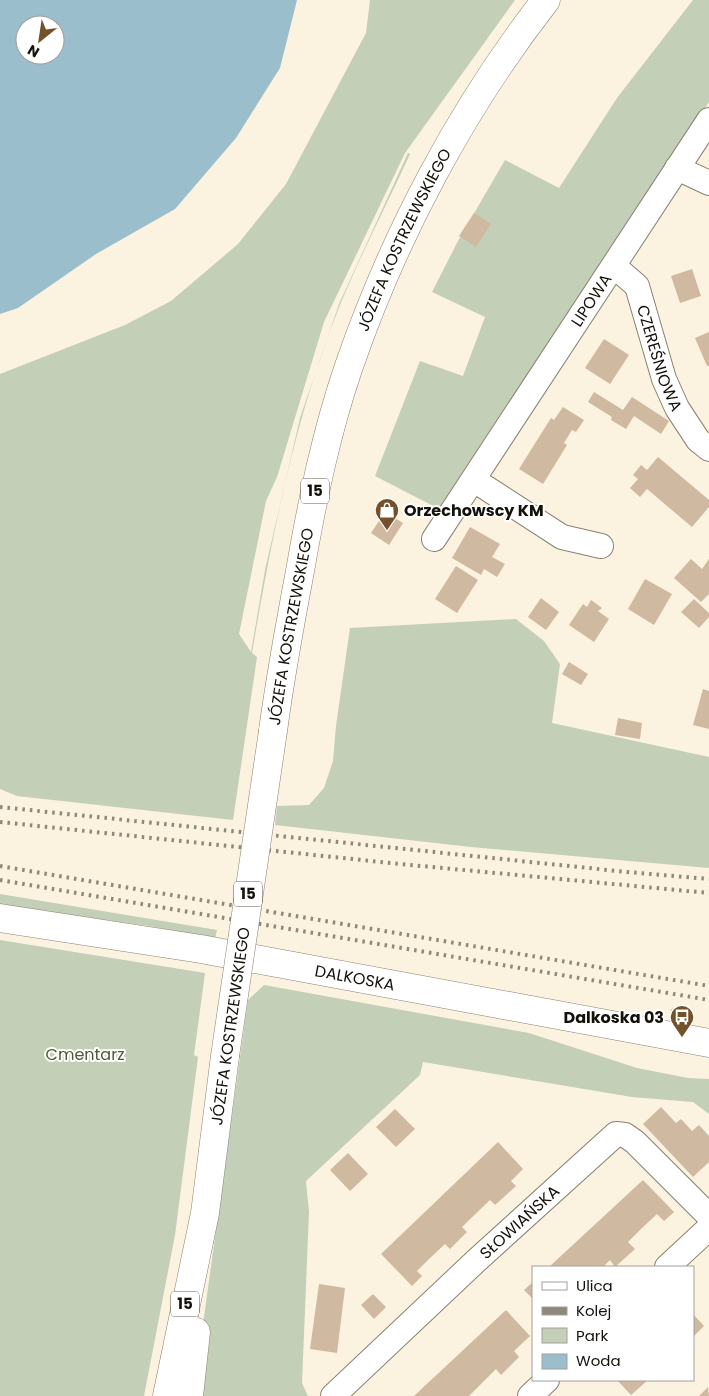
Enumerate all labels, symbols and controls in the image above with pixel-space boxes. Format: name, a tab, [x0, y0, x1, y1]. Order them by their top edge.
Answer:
north arrow	[15, 15, 65, 65]
text: N	[24, 40, 43, 63]
street label: JÓZEFA KOSTRZEWSKIEGO	[352, 144, 457, 335]
street label: LIPOWA	[566, 269, 617, 331]
street label: CZEREŚNIOWA	[631, 302, 688, 415]
road number: 15	[301, 478, 329, 504]
shop icon: Orzechowscy KM	[374, 497, 400, 531]
place label: Orzechowscy KM	[404, 499, 544, 522]
street label: JÓZEFA KOSTRZEWSKIEGO	[263, 526, 320, 727]
road number: 15	[234, 882, 262, 906]
street label: JÓZEFA KOSTRZEWSKIEGO	[205, 926, 256, 1127]
street label: DALKOSKA	[313, 959, 397, 997]
bus stop icon: Dalkoska 03	[669, 1004, 695, 1038]
place label: Dalkoska 03	[564, 1006, 664, 1029]
park label: Cmentarz	[46, 1043, 124, 1066]
street label: SŁOWIAŃSKA	[475, 1180, 565, 1264]
legend	[532, 1266, 694, 1381]
text: Ulica	[576, 1275, 613, 1296]
road number: 15	[171, 1292, 199, 1316]
text: Kolej	[576, 1300, 611, 1321]
text: Park	[576, 1325, 608, 1346]
text: Woda	[576, 1350, 621, 1371]

